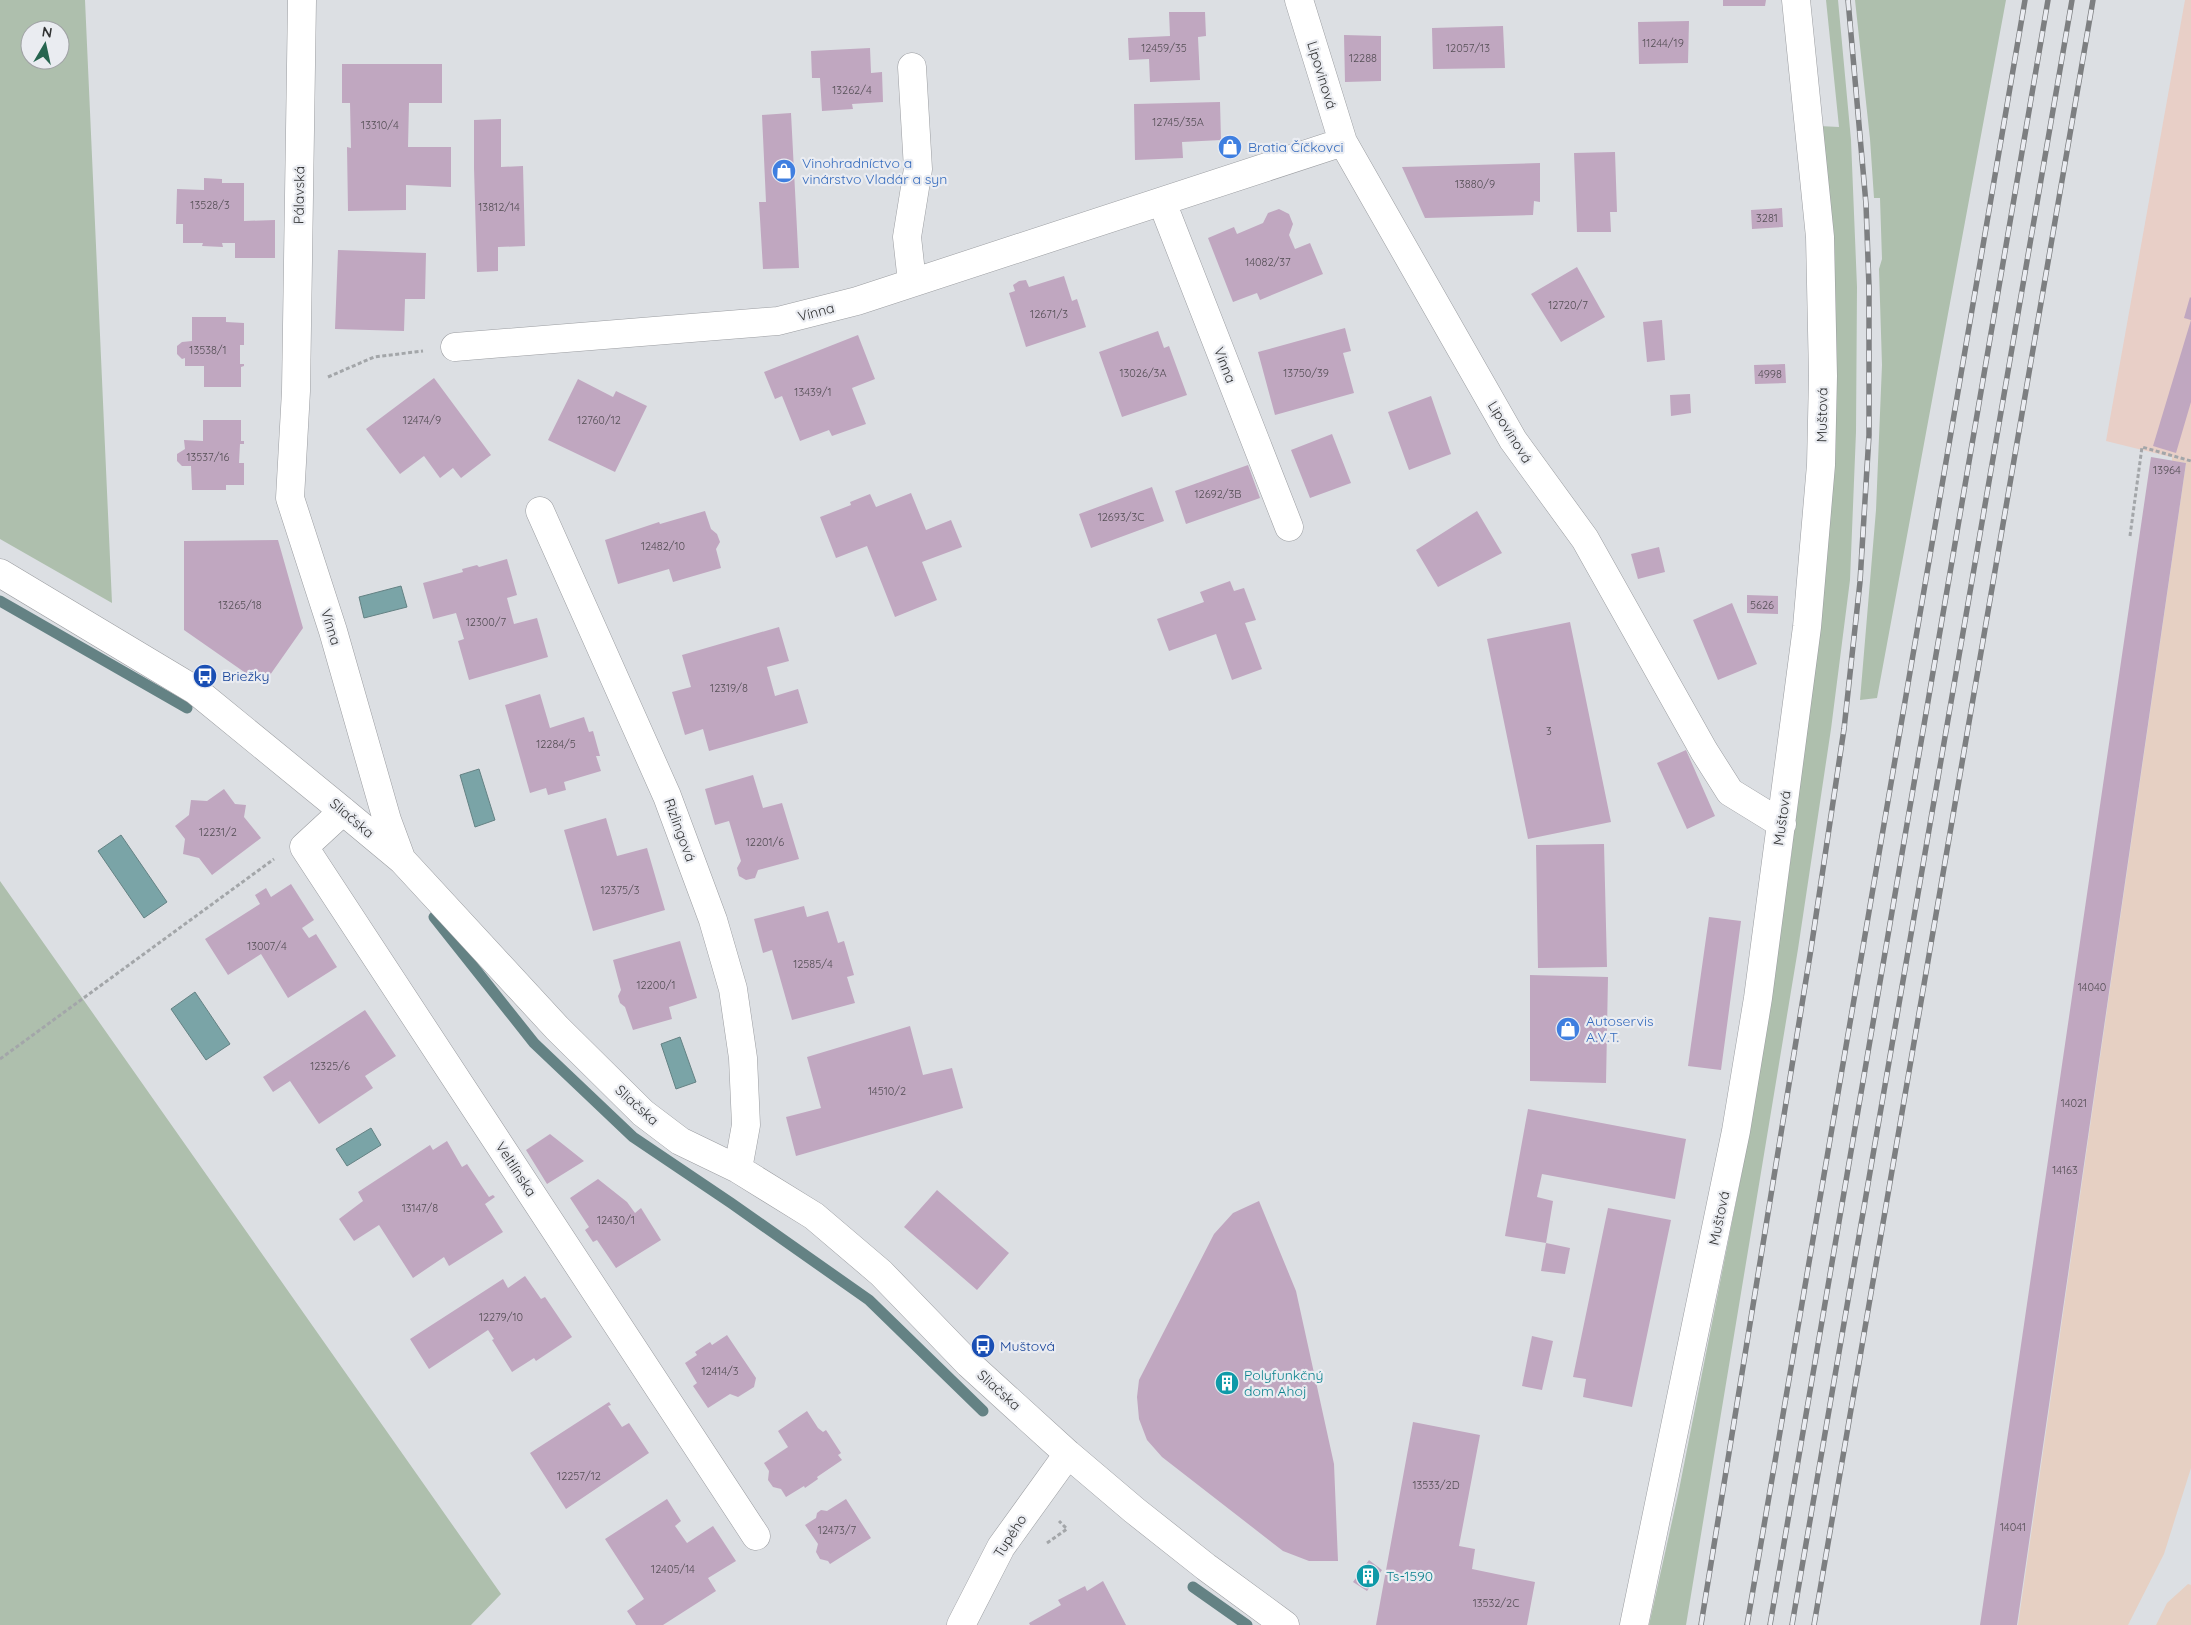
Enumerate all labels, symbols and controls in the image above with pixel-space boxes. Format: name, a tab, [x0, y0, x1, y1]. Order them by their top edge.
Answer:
north arrow	[20, 20, 70, 70]
text: N	[41, 22, 54, 42]
house number: 11244/19	[1642, 36, 1684, 50]
street label: Lipovinová	[1303, 39, 1341, 111]
house number: 12459/35	[1141, 41, 1187, 55]
house number: 12057/13	[1446, 41, 1490, 55]
house number: 12288	[1349, 51, 1377, 65]
house number: 13262/4	[832, 83, 872, 97]
house number: 12745/35A	[1152, 115, 1204, 129]
house number: 13310/4	[361, 118, 399, 132]
shop icon: Bratia Číčkovci	[1217, 134, 1243, 160]
place label: Bratia Číčkovci	[1248, 138, 1343, 156]
place label: Vinohradníctvo a vinárstvo Vladár a syn	[802, 154, 947, 188]
shop icon: Vinohradníctvo a vinárstvo Vladár a syn	[771, 158, 797, 184]
street label: Pálavská	[289, 166, 309, 224]
house number: 13880/9	[1455, 177, 1495, 191]
house number: 13528/3	[190, 198, 230, 212]
house number: 13812/14	[478, 200, 520, 214]
house number: 3281	[1756, 211, 1778, 225]
house number: 14082/37	[1245, 255, 1291, 269]
house number: 12720/7	[1548, 298, 1588, 312]
street label: Vínna	[796, 299, 836, 325]
house number: 12671/3	[1030, 307, 1068, 321]
house number: 13538/1	[189, 343, 227, 357]
street label: Vínna	[1210, 345, 1240, 385]
house number: 13026/3A	[1119, 366, 1167, 380]
house number: 13750/39	[1283, 366, 1329, 380]
house number: 4998	[1758, 367, 1782, 381]
house number: 13439/1	[794, 385, 832, 399]
street label: Muštová	[1813, 387, 1831, 443]
street label: Lipovinová	[1484, 398, 1536, 466]
house number: 12474/9	[403, 413, 441, 427]
house number: 12760/12	[577, 413, 621, 427]
house number: 13537/16	[187, 450, 230, 464]
house number: 13964	[2153, 463, 2181, 477]
house number: 12692/3B	[1195, 487, 1241, 501]
house number: 12693/3C	[1098, 510, 1144, 524]
house number: 12482/10	[641, 539, 685, 553]
house number: 13265/18	[218, 598, 262, 612]
house number: 5626	[1750, 598, 1774, 612]
street label: Vínna	[317, 607, 345, 647]
house number: 12300/7	[466, 615, 507, 629]
bus stop icon: Briežky	[192, 663, 218, 689]
place label: Briežky	[222, 667, 270, 685]
house number: 12319/8	[710, 681, 748, 695]
house number: 3	[1546, 724, 1552, 738]
house number: 12284/5	[536, 737, 576, 751]
street label: Muštová	[1769, 789, 1795, 847]
street label: Sliačska	[326, 794, 378, 842]
street label: Rizlingová	[660, 796, 700, 864]
house number: 12231/2	[199, 825, 237, 839]
house number: 12201/6	[746, 835, 784, 849]
house number: 12375/3	[600, 883, 640, 897]
house number: 13007/4	[247, 939, 287, 953]
house number: 12585/4	[793, 957, 833, 971]
house number: 12200/1	[636, 978, 676, 992]
house number: 14040	[2078, 980, 2106, 994]
place label: Autoservis A.V.T.	[1586, 1012, 1654, 1046]
shop icon: Autoservis A.V.T.	[1555, 1016, 1581, 1042]
house number: 12325/6	[310, 1059, 350, 1073]
street label: Sliačska	[612, 1081, 662, 1129]
house number: 14510/2	[868, 1084, 906, 1098]
house number: 14021	[2061, 1096, 2087, 1110]
street label: Veltlínska	[492, 1138, 540, 1200]
house number: 14163	[2052, 1163, 2078, 1177]
street label: Muštová	[1704, 1189, 1734, 1247]
house number: 13147/8	[402, 1201, 438, 1215]
house number: 12430/1	[597, 1213, 635, 1227]
house number: 12279/10	[479, 1310, 523, 1324]
bus stop icon: Muštová	[970, 1333, 996, 1359]
place label: Muštová	[1000, 1337, 1055, 1355]
house number: 12414/3	[702, 1364, 739, 1378]
street label: Sliačska	[974, 1366, 1024, 1414]
place label: Polyfunkčný dom Ahoj	[1244, 1366, 1323, 1400]
building icon: Polyfunkčný dom Ahoj	[1214, 1370, 1240, 1396]
house number: 12257/12	[557, 1469, 601, 1483]
house number: 13533/2D	[1412, 1478, 1460, 1492]
street label: Tupého	[990, 1511, 1030, 1561]
house number: 14041	[2000, 1520, 2026, 1534]
house number: 12473/7	[818, 1523, 856, 1537]
house number: 12405/14	[651, 1562, 695, 1576]
building icon: Ts-1590	[1355, 1563, 1381, 1589]
place label: Ts-1590	[1386, 1567, 1433, 1585]
house number: 13532/2C	[1473, 1596, 1519, 1610]

